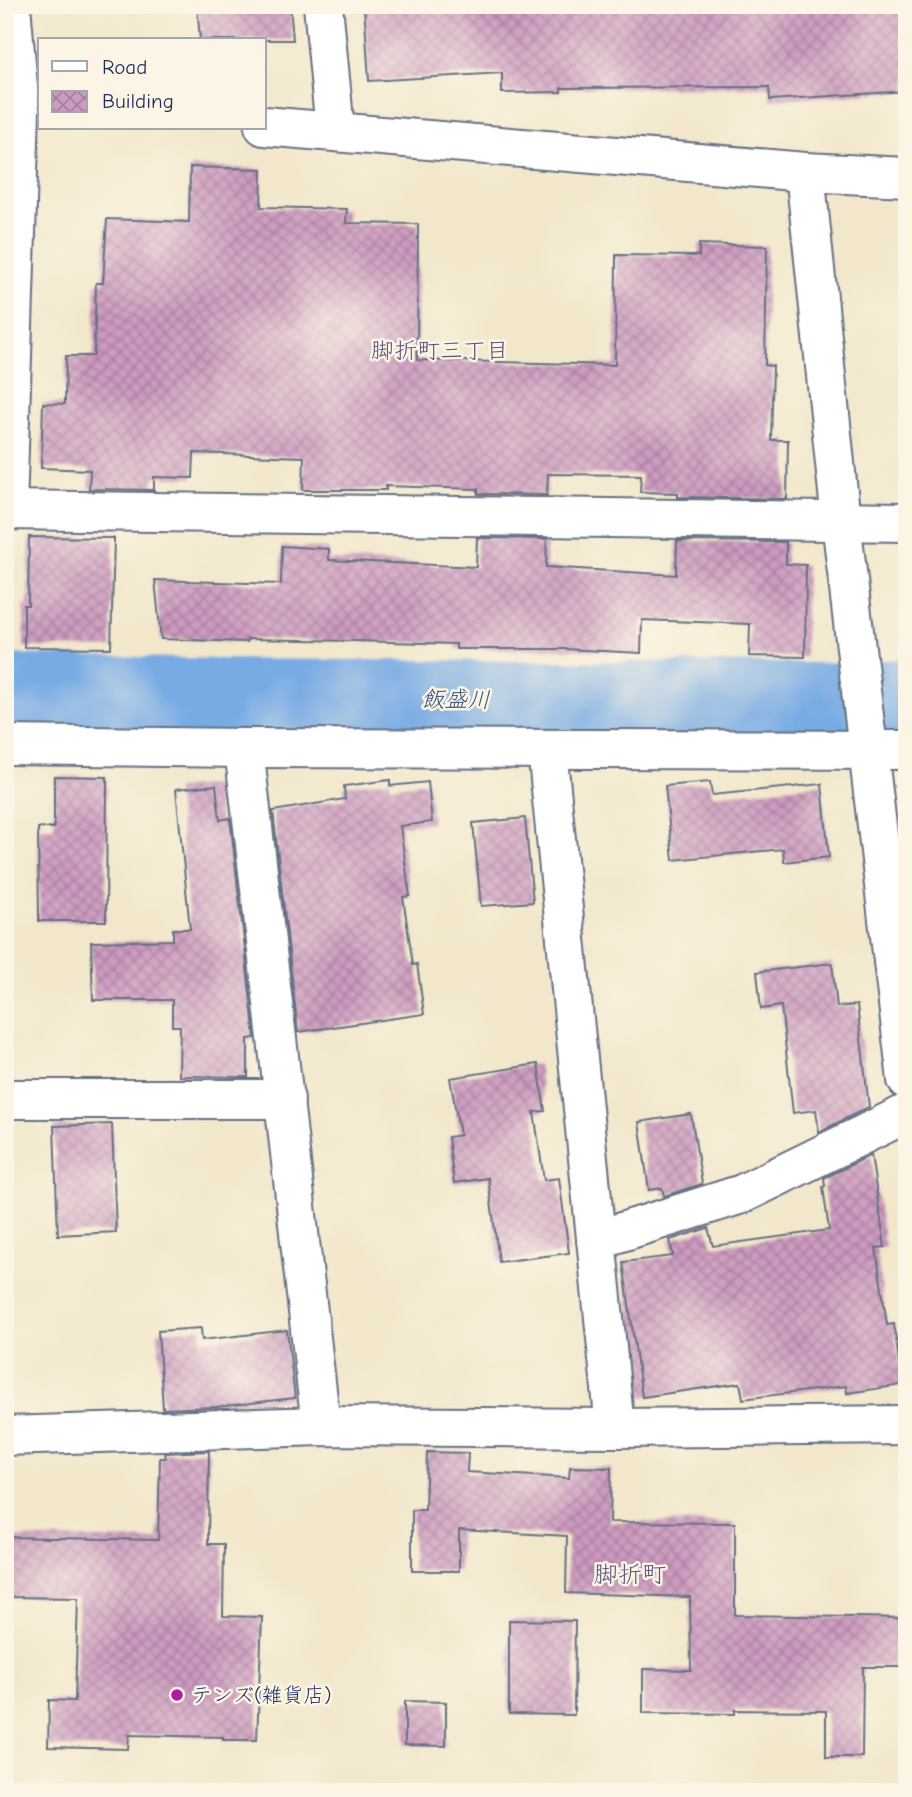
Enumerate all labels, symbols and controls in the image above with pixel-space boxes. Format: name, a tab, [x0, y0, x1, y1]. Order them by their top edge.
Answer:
legend	[38, 38, 266, 130]
text: Road	[102, 55, 147, 79]
text: Building	[102, 89, 174, 113]
district label: 脚折町三丁目	[371, 337, 509, 364]
water label: 飯盛川	[421, 685, 491, 714]
district label: 脚折町	[594, 1560, 666, 1588]
place label: テンズ(雑貨店)	[191, 1683, 332, 1707]
marker: テンズ(雑貨店)	[169, 1687, 185, 1703]

